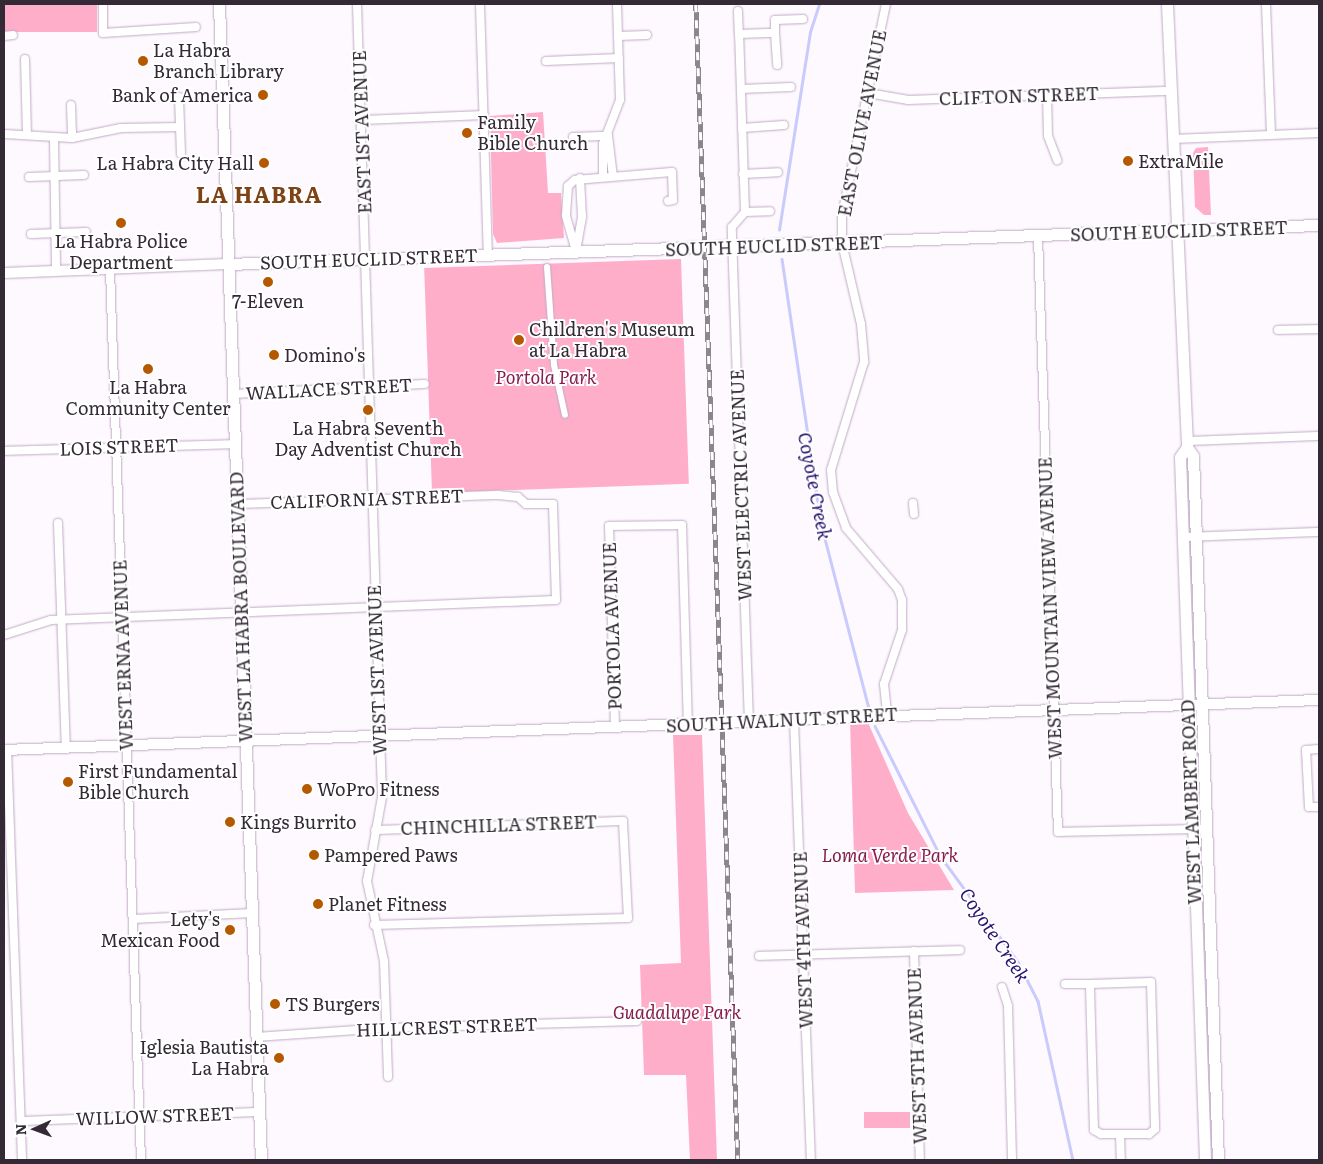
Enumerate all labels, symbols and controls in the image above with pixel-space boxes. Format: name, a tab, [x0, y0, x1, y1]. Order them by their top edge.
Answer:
street label: EAST OLIVE AVENUE	[833, 28, 891, 218]
place label: La Habra Branch Library	[153, 40, 284, 82]
street label: EAST 1ST AVENUE	[348, 50, 376, 214]
marker: La Habra Branch Library	[137, 55, 149, 67]
street label: CLIFTON STREET	[939, 82, 1099, 110]
place label: Bank of America	[111, 84, 253, 106]
marker: Bank of America	[257, 89, 269, 101]
place label: Family Bible Church	[477, 112, 588, 154]
marker: Family Bible Church	[461, 127, 473, 139]
place label: ExtraMile	[1138, 150, 1224, 172]
place label: La Habra City Hall	[96, 152, 254, 174]
marker: ExtraMile	[1122, 155, 1134, 167]
marker: La Habra City Hall	[258, 157, 270, 169]
district label: LA HABRA	[195, 181, 323, 207]
street label: SOUTH EUCLID STREET	[1070, 216, 1288, 246]
marker: La Habra Police Department	[115, 217, 127, 229]
place label: La Habra Police Department	[55, 231, 187, 274]
street label: SOUTH EUCLID STREET	[665, 231, 883, 261]
street label: SOUTH EUCLID STREET	[260, 244, 478, 274]
marker: 7-Eleven	[262, 276, 274, 288]
place label: 7-Eleven	[232, 290, 304, 312]
place label: Children's Museum at La Habra	[529, 319, 695, 362]
marker: Children's Museum at La Habra	[513, 334, 525, 346]
place label: Domino's	[284, 344, 365, 366]
marker: Domino's	[268, 349, 280, 361]
marker: La Habra Community Center	[142, 363, 154, 375]
park label: Portola Park	[495, 366, 597, 388]
street label: WEST ELECTRIC AVENUE	[726, 369, 756, 601]
street label: WALLACE STREET	[245, 374, 413, 404]
place label: La Habra Community Center	[65, 377, 231, 419]
marker: La Habra Seventh Day Adventist Church	[362, 404, 374, 416]
place label: La Habra Seventh Day Adventist Church	[274, 418, 462, 460]
water label: Coyote Creek	[793, 430, 837, 542]
street label: LOIS STREET	[59, 434, 179, 460]
street label: WEST MOUNTAIN VIEW AVENUE	[1034, 456, 1066, 760]
street label: WEST LA HABRA BOULEVARD	[225, 471, 257, 743]
street label: CALIFORNIA STREET	[270, 485, 464, 513]
street label: PORTOLA AVENUE	[598, 542, 626, 710]
street label: WEST ERNA AVENUE	[109, 559, 137, 751]
street label: WEST 1ST AVENUE	[363, 585, 391, 755]
street label: WEST LAMBERT ROAD	[1177, 699, 1205, 905]
street label: SOUTH WALNUT STREET	[665, 703, 899, 737]
place label: First Fundamental Bible Church	[78, 761, 237, 804]
marker: First Fundamental Bible Church	[62, 776, 74, 788]
place label: WoPro Fitness	[317, 778, 439, 800]
marker: WoPro Fitness	[301, 783, 313, 795]
place label: Kings Burrito	[240, 811, 356, 833]
street label: CHINCHILLA STREET	[400, 811, 598, 839]
marker: Kings Burrito	[224, 816, 236, 828]
place label: Pampered Paws	[324, 844, 458, 866]
park label: Loma Verde Park	[822, 844, 958, 866]
marker: Pampered Paws	[308, 849, 320, 861]
street label: WEST 4TH AVENUE	[789, 851, 817, 1029]
water label: Coyote Creek	[955, 883, 1035, 987]
place label: Planet Fitness	[328, 893, 447, 915]
marker: Planet Fitness	[312, 898, 324, 910]
place label: Lety's Mexican Food	[100, 909, 220, 952]
marker: Lety's Mexican Food	[224, 924, 236, 936]
street label: WEST 5TH AVENUE	[903, 967, 931, 1145]
place label: TS Burgers	[285, 993, 380, 1015]
marker: TS Burgers	[269, 998, 281, 1010]
park label: Guadalupe Park	[613, 1001, 741, 1023]
street label: HILLCREST STREET	[356, 1013, 538, 1041]
place label: Iglesia Bautista La Habra	[139, 1037, 269, 1080]
marker: Iglesia Bautista La Habra	[273, 1052, 285, 1064]
street label: WILLOW STREET	[75, 1102, 235, 1130]
north arrow	[10, 1104, 60, 1154]
text: N	[10, 1123, 30, 1136]

